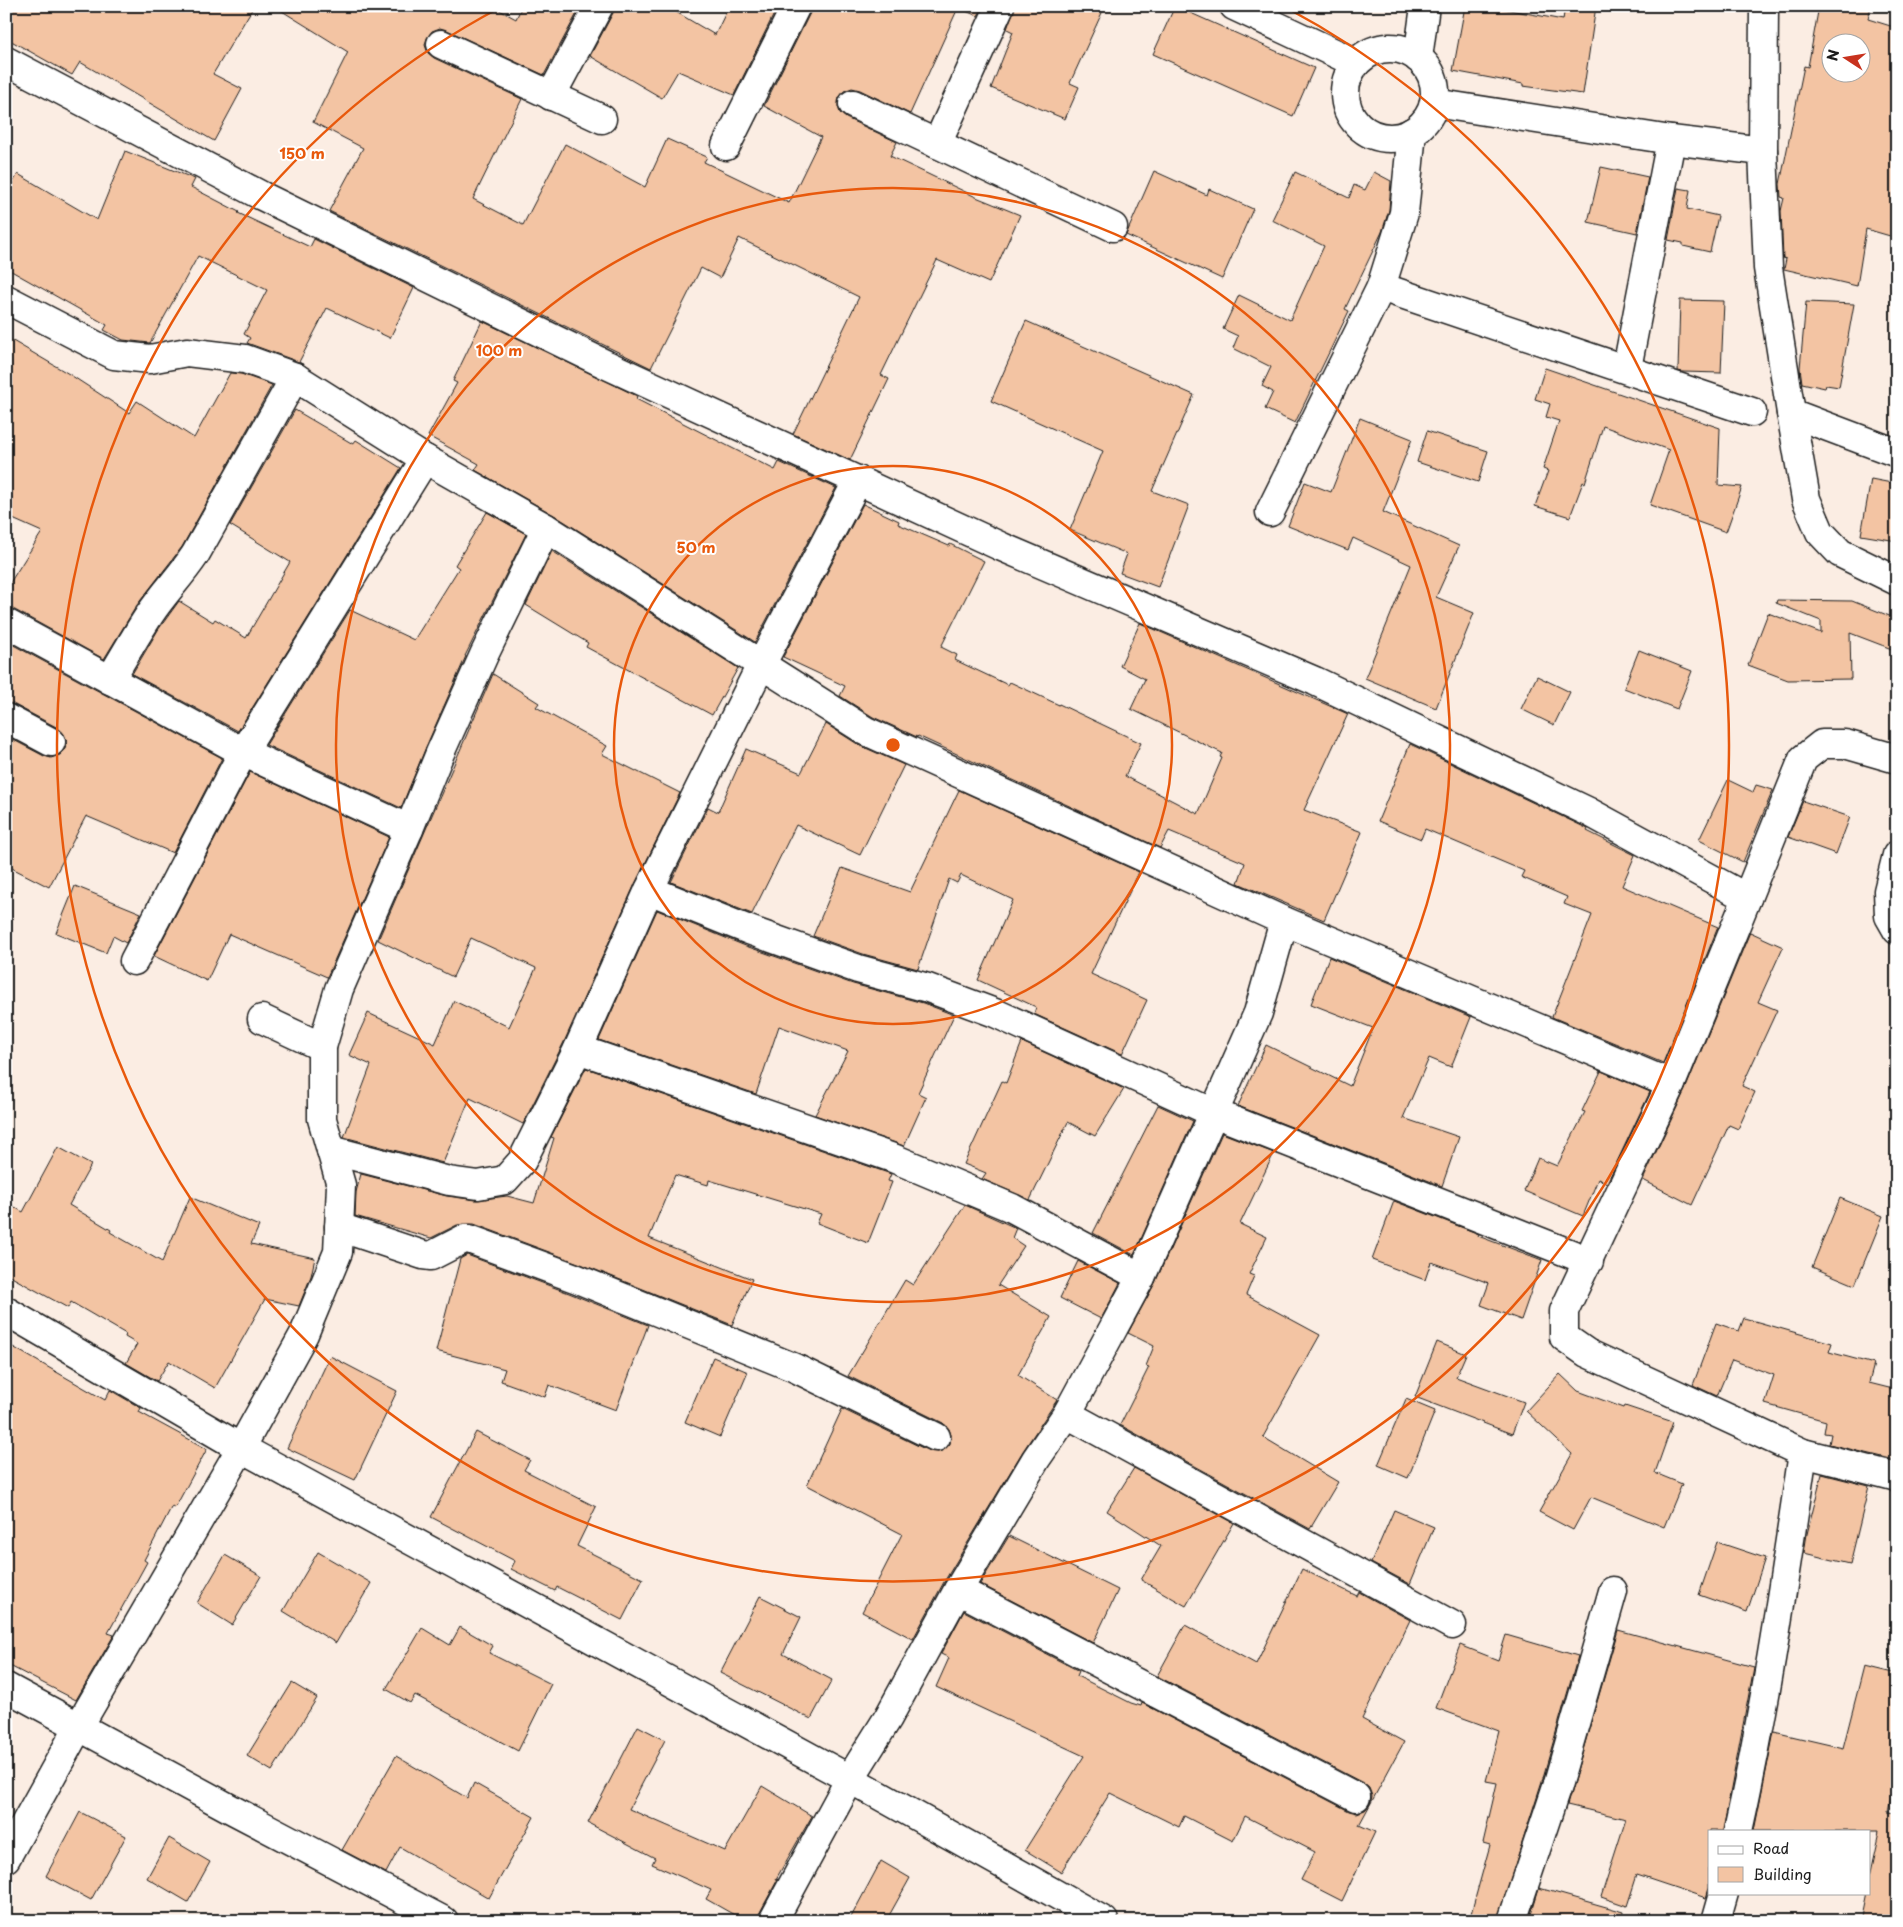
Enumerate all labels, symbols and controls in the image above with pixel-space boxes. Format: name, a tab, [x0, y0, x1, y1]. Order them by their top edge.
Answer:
north arrow	[1820, 32, 1870, 82]
text: N	[1821, 48, 1844, 63]
text: 150 m	[279, 141, 325, 164]
text: 100 m	[476, 338, 522, 361]
text: 50 m	[677, 535, 715, 558]
centre of rings	[884, 736, 902, 754]
legend	[1708, 1830, 1870, 1894]
text: Road	[1753, 1836, 1789, 1859]
text: Building	[1753, 1862, 1812, 1885]

